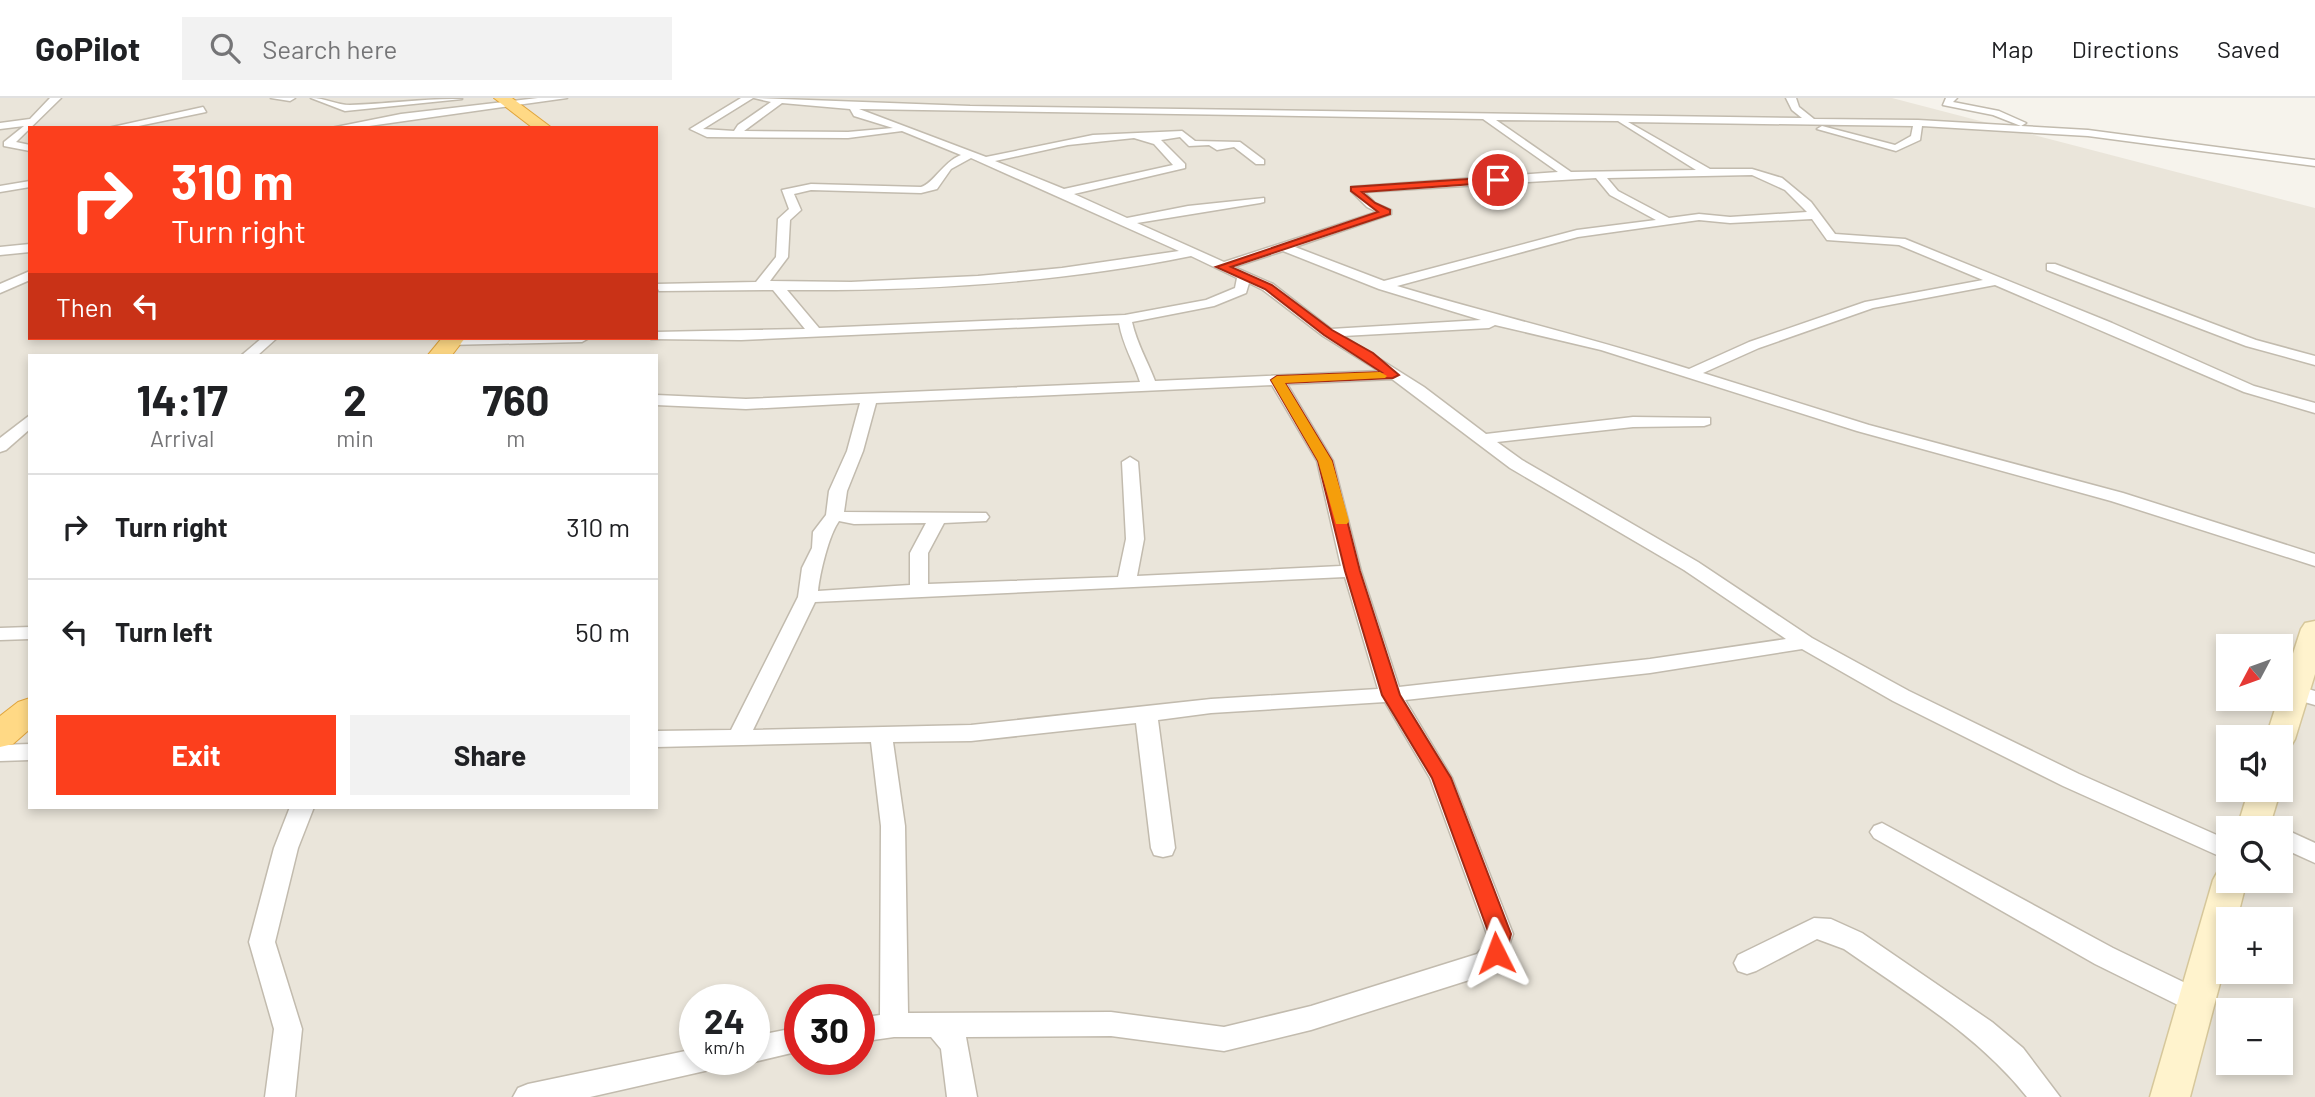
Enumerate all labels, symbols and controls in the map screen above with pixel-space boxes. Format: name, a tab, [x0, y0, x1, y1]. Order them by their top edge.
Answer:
search box	[182, 17, 672, 80]
text: GoPilot	[35, 28, 140, 68]
icon: search	[206, 29, 244, 67]
text: Search here	[262, 33, 397, 64]
text: Map	[1991, 34, 2034, 63]
text: Directions	[2072, 34, 2179, 63]
text: Saved	[2217, 34, 2280, 63]
pin	[1468, 150, 1528, 210]
text: 310 m	[171, 151, 293, 210]
icon: right	[56, 154, 147, 245]
icon: arrive	[1479, 161, 1517, 199]
text: Turn right	[171, 211, 306, 249]
icon: left	[127, 287, 165, 325]
text: Then	[56, 291, 113, 322]
text: 14:17	[137, 374, 228, 424]
text: 2	[343, 374, 367, 424]
text: 760	[482, 374, 549, 424]
text: Arrival	[150, 424, 214, 452]
text: min	[336, 424, 374, 452]
text: m	[506, 424, 525, 452]
icon: right	[56, 508, 94, 546]
text: Turn right	[115, 511, 228, 542]
text: 310 m	[566, 511, 630, 542]
icon: left	[56, 613, 94, 651]
text: Turn left	[115, 616, 213, 647]
text: 50 m	[575, 616, 630, 647]
north arrow	[2216, 634, 2292, 710]
map controls	[2216, 634, 2293, 1075]
button: Exit	[56, 715, 336, 795]
button: Share	[350, 715, 630, 795]
button: sound	[2216, 725, 2293, 802]
button: search	[2216, 816, 2293, 893]
button: +	[2216, 907, 2293, 984]
position arrow	[1459, 916, 1533, 990]
speed limit sign: 30	[784, 984, 875, 1075]
button: −	[2216, 998, 2293, 1075]
text: 24	[704, 999, 745, 1041]
text: km/h	[704, 1036, 745, 1058]

